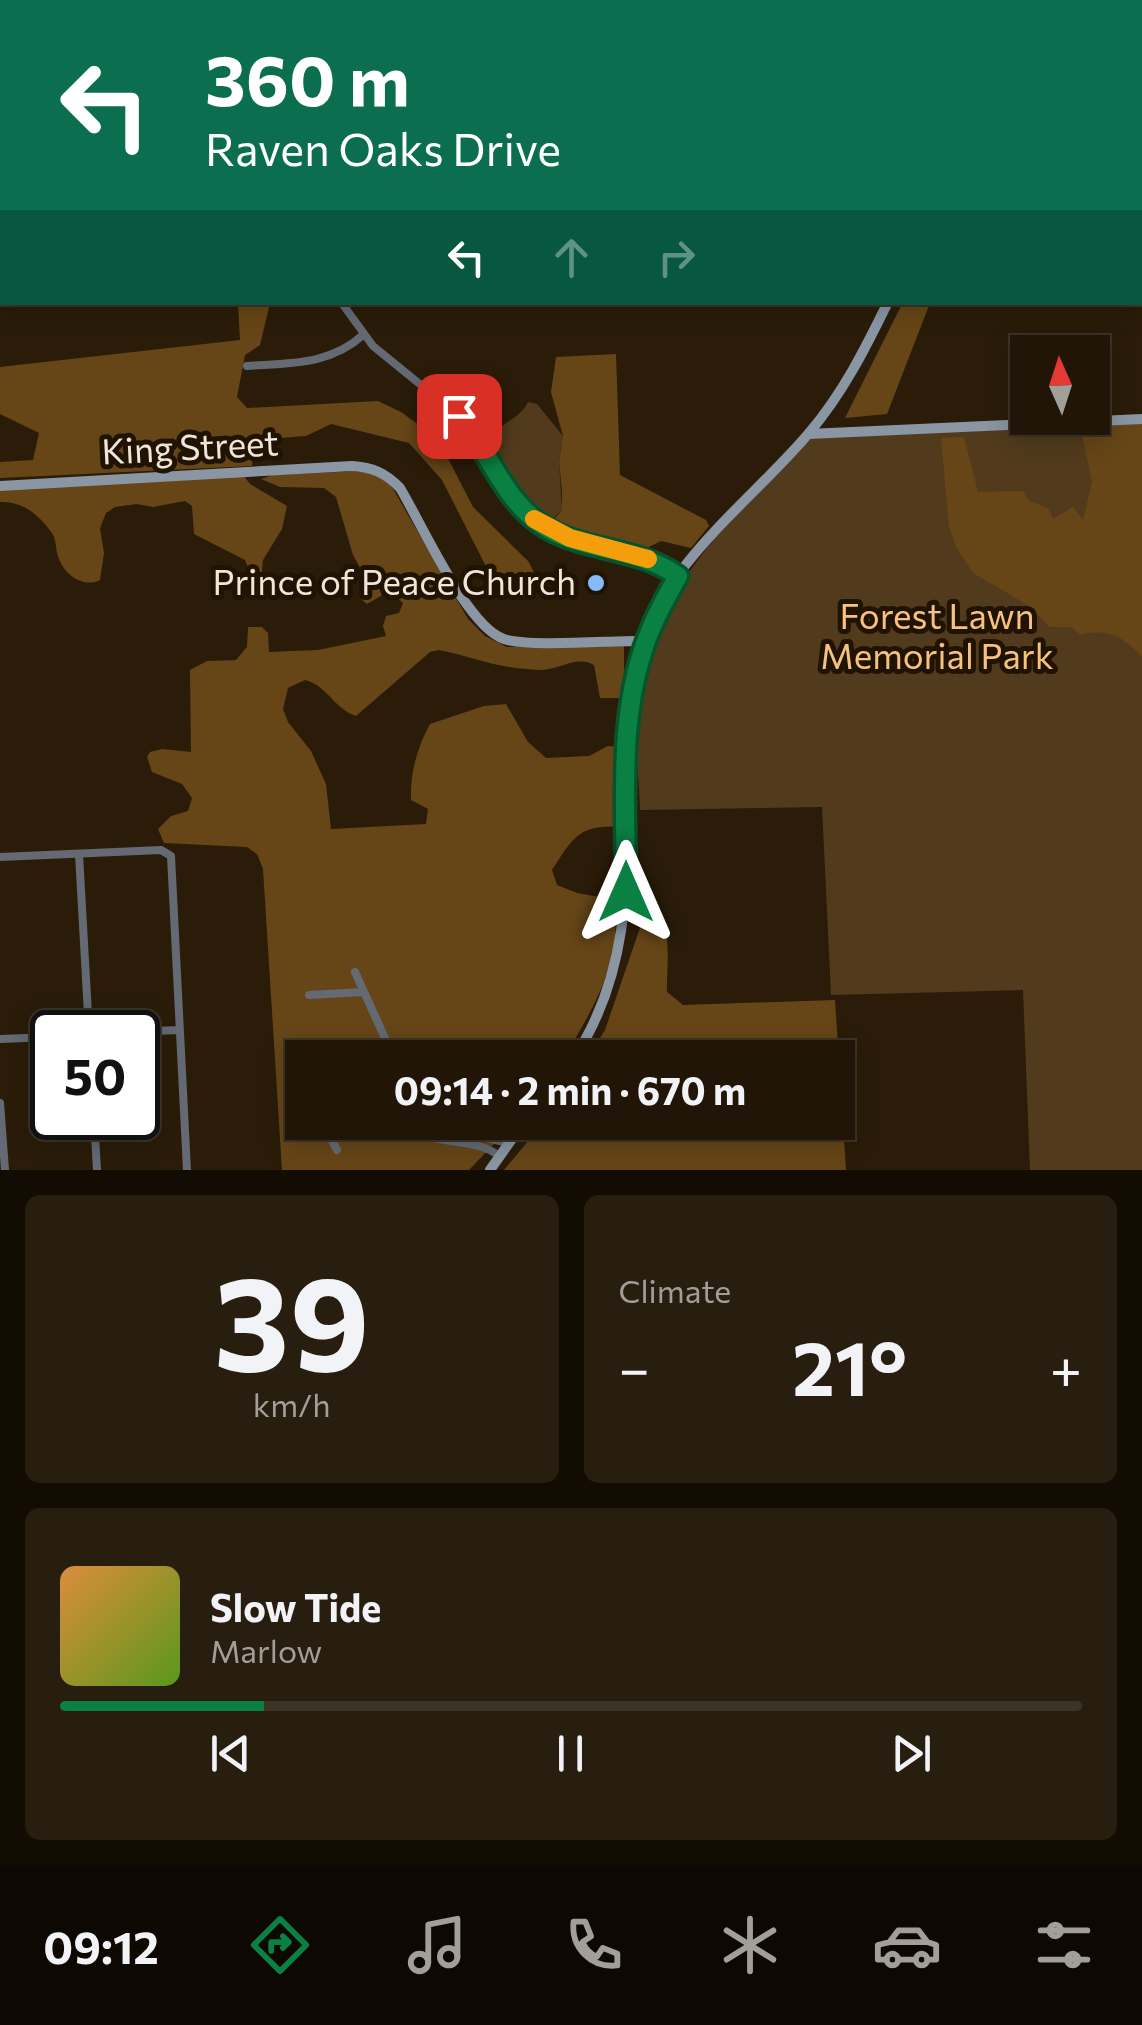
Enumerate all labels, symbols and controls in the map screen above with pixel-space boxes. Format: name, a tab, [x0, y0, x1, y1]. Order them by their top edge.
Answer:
text: 360 m	[205, 35, 410, 120]
icon: left	[40, 40, 170, 170]
text: Raven Oaks Drive	[205, 120, 561, 175]
icon: left	[439, 230, 494, 285]
icon: ahead	[544, 230, 599, 285]
icon: right	[649, 230, 704, 285]
north arrow	[1010, 335, 1110, 435]
map controls	[1010, 335, 1110, 435]
pin	[417, 374, 502, 459]
icon: arrive	[432, 389, 487, 444]
street label: King Street	[100, 419, 279, 472]
place label: Prince of Peace Church	[212, 559, 576, 602]
marker: Prince of Peace Church	[585, 572, 607, 594]
park label: Forest Lawn Memorial Park	[820, 593, 1054, 676]
position arrow	[574, 840, 678, 944]
speed limit sign: 50	[30, 1010, 160, 1140]
text: 09:14 · 2 min · 670 m	[394, 1066, 746, 1113]
text: 39	[214, 1239, 370, 1398]
text: Climate	[619, 1270, 731, 1310]
text: 21°	[792, 1320, 907, 1411]
text: −	[619, 1333, 650, 1400]
text: +	[1050, 1333, 1082, 1400]
text: km/h	[253, 1384, 331, 1424]
text: Slow Tide	[210, 1583, 381, 1630]
text: Marlow	[210, 1630, 322, 1670]
icon: previous	[203, 1726, 258, 1781]
icon: pause	[543, 1726, 598, 1781]
icon: next	[884, 1726, 939, 1781]
icon: directions	[245, 1910, 315, 1980]
icon: music	[402, 1910, 472, 1980]
icon: phone	[559, 1910, 629, 1980]
icon: climate	[715, 1910, 785, 1980]
icon: car	[872, 1910, 942, 1980]
icon: filters	[1029, 1910, 1099, 1980]
text: 09:12	[43, 1918, 159, 1973]

